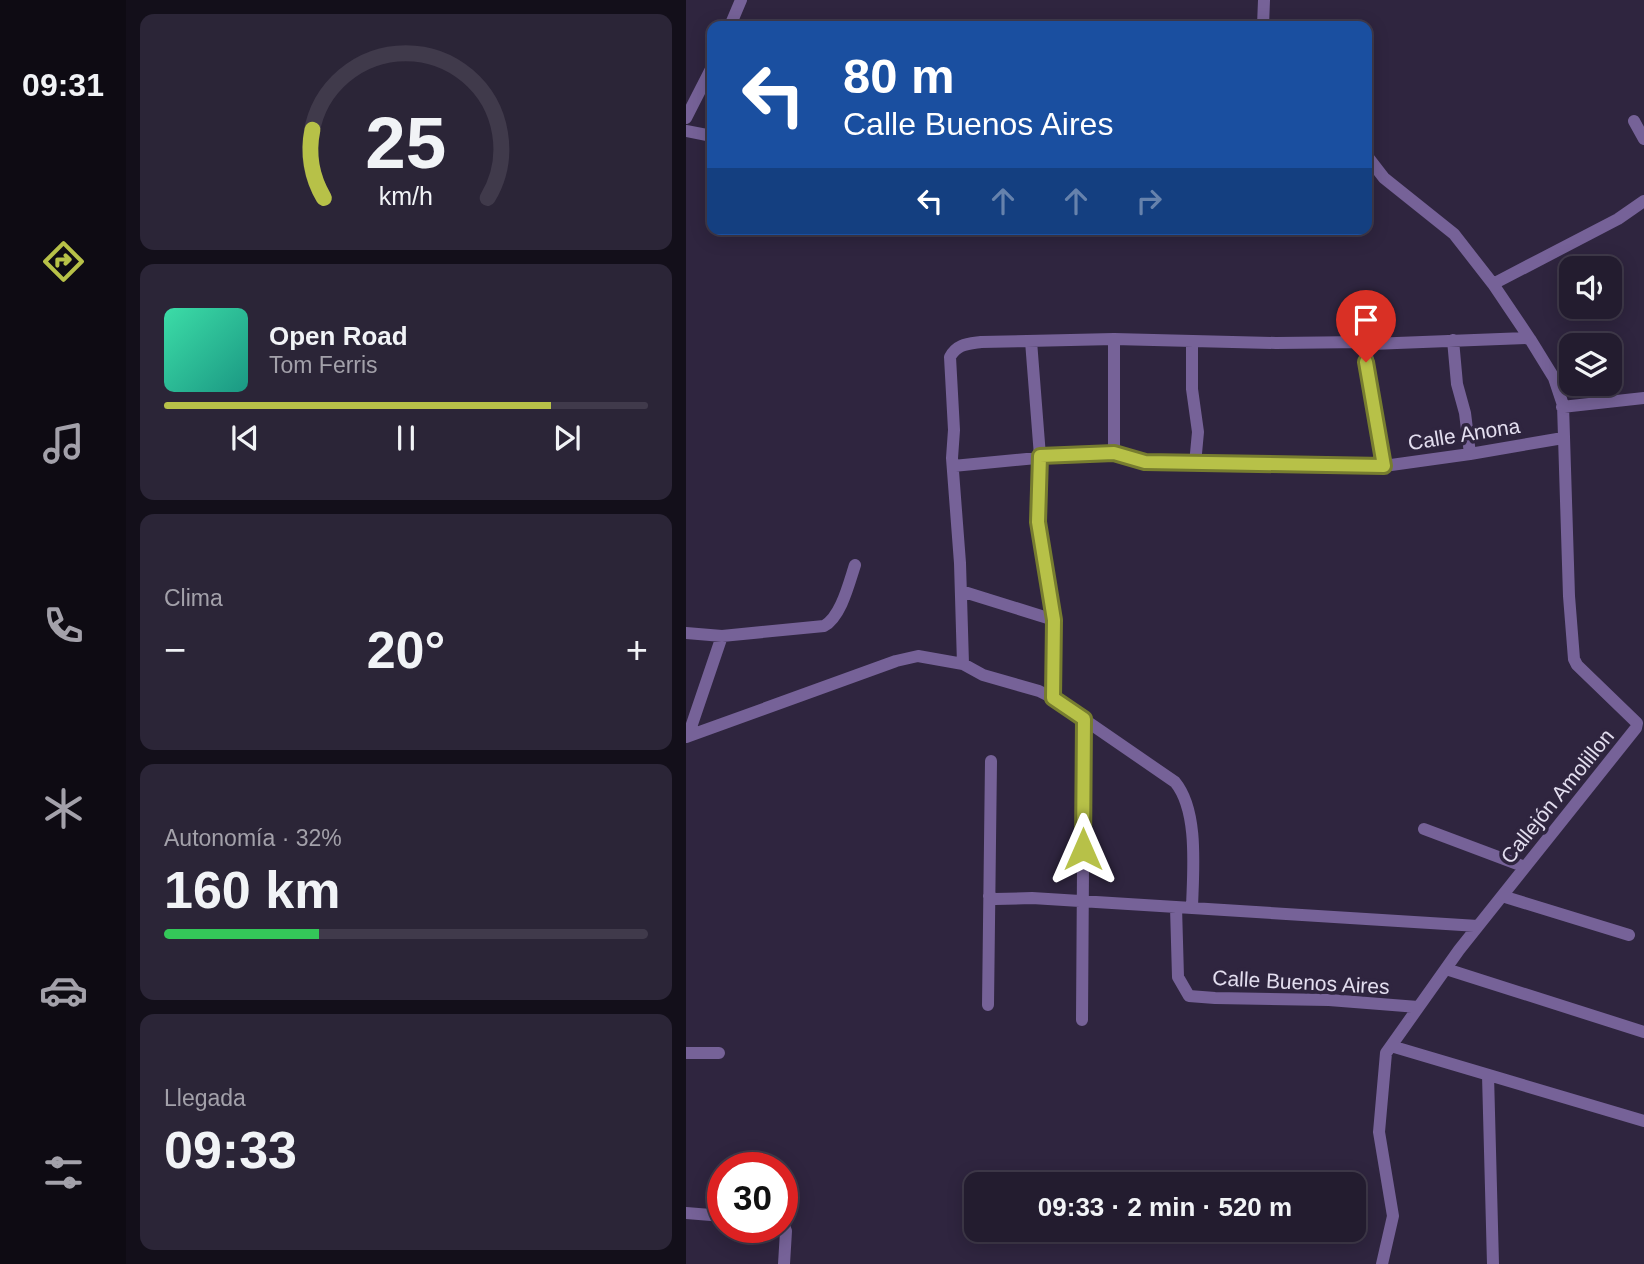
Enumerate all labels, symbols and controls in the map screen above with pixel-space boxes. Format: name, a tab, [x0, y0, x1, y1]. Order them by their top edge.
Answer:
icon: left	[728, 49, 819, 140]
text: 80 m	[843, 49, 955, 103]
text: 09:31	[22, 67, 104, 103]
text: 25	[366, 102, 446, 183]
text: Calle Buenos Aires	[843, 106, 1113, 142]
text: km/h	[379, 182, 433, 210]
icon: left	[911, 182, 949, 220]
icon: ahead	[984, 182, 1022, 220]
icon: ahead	[1057, 182, 1095, 220]
icon: right	[1130, 182, 1168, 220]
icon: directions	[39, 237, 88, 286]
map controls	[1559, 256, 1622, 396]
button: sound	[1559, 256, 1622, 319]
pin	[1336, 290, 1396, 362]
icon: arrive	[1347, 301, 1385, 339]
text: Open Road	[269, 321, 408, 351]
button: layers	[1559, 333, 1622, 396]
text: Tom Ferris	[269, 352, 378, 378]
street label: Calle Anona	[1406, 414, 1522, 454]
icon: music	[39, 419, 88, 468]
icon: previous	[226, 419, 264, 457]
icon: pause	[387, 419, 425, 457]
icon: next	[548, 419, 586, 457]
text: Clima	[164, 585, 223, 611]
icon: phone	[39, 601, 88, 650]
text: 20°	[367, 621, 445, 679]
text: −	[164, 629, 186, 671]
text: +	[626, 629, 648, 671]
street label: Callejón Amolillon	[1496, 724, 1618, 868]
icon: climate	[39, 784, 88, 833]
position arrow	[1046, 812, 1120, 886]
text: Autonomía · 32%	[164, 825, 342, 851]
text: 160 km	[164, 861, 340, 919]
icon: car	[39, 966, 88, 1015]
street label: Calle Buenos Aires	[1212, 966, 1390, 998]
text: Llegada	[164, 1085, 246, 1111]
text: 09:33	[164, 1121, 297, 1179]
icon: filters	[39, 1148, 88, 1197]
speed limit sign: 30	[707, 1152, 798, 1243]
text: 09:33 · 2 min · 520 m	[1038, 1192, 1292, 1222]

